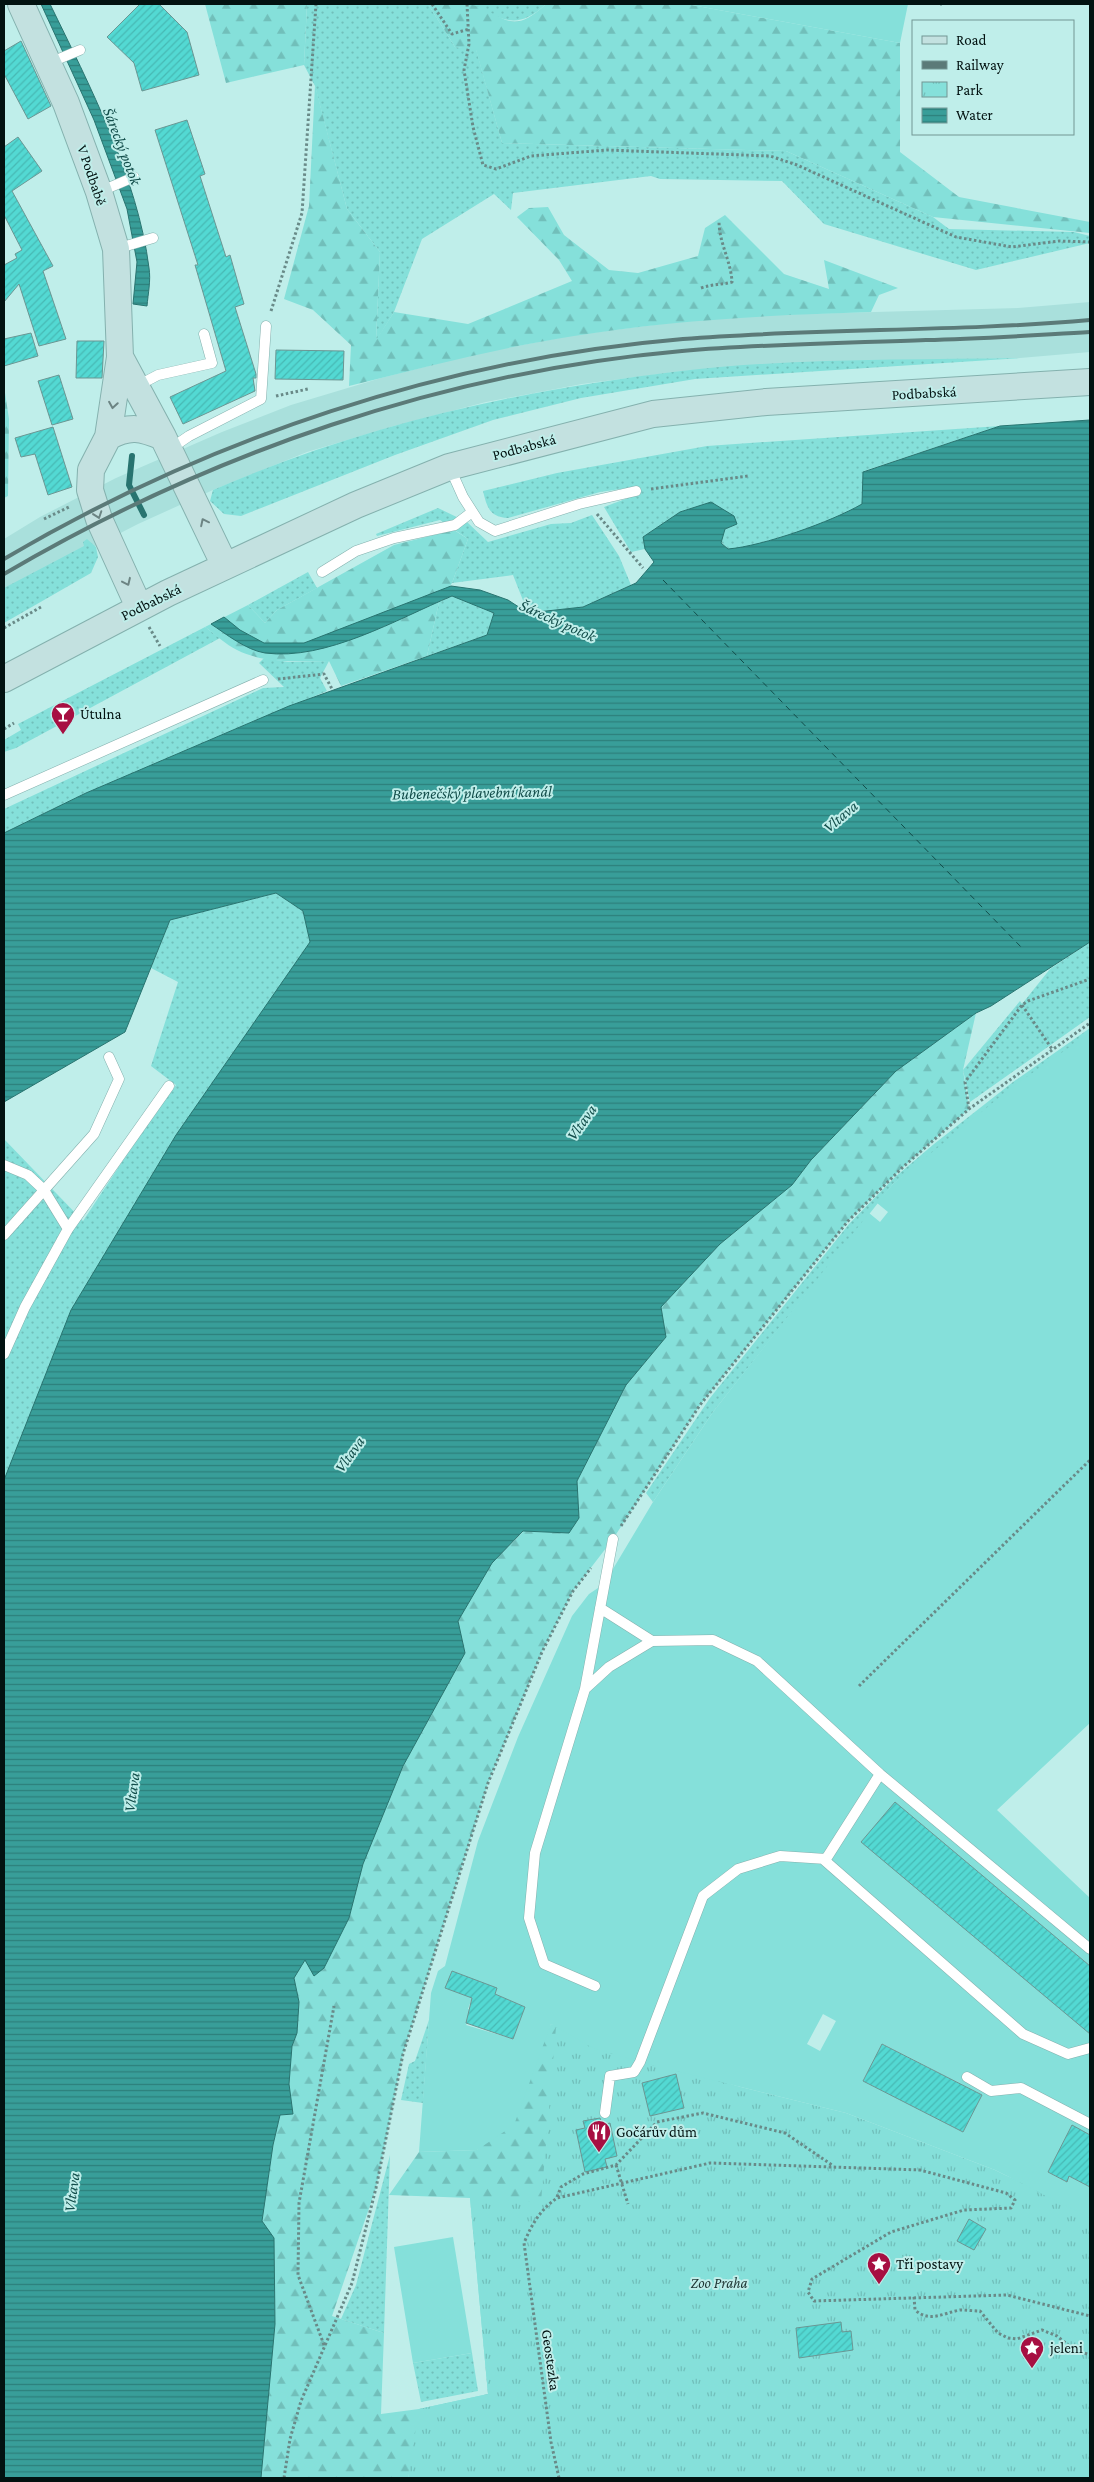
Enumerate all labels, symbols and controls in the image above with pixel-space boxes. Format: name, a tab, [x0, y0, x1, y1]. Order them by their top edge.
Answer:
legend	[912, 20, 1074, 135]
text: Road	[956, 32, 987, 48]
text: Railway	[956, 57, 1004, 74]
text: Park	[956, 82, 983, 98]
water label: Šárecký potok	[99, 105, 145, 189]
text: Water	[956, 107, 993, 123]
street label: V Podbabě	[74, 143, 110, 208]
street label: Podbabská	[891, 383, 957, 403]
one-way arrow	[108, 401, 119, 409]
street label: Podbabská	[491, 431, 557, 463]
one-way arrow	[93, 510, 103, 519]
one-way arrow	[200, 518, 210, 527]
one-way arrow	[121, 577, 131, 586]
street label: Podbabská	[118, 581, 184, 623]
water label: Šárecký potok	[517, 596, 599, 646]
bar icon: Útulna	[50, 701, 76, 735]
place label: Útulna	[80, 706, 122, 722]
water label: Bubenečský plavební kanál	[392, 783, 553, 803]
water label: Vltava	[820, 797, 861, 836]
water label: Vltava	[563, 1101, 600, 1143]
water label: Vltava	[331, 1433, 368, 1475]
water label: Vltava	[120, 1771, 143, 1813]
restaurant icon: Gočárův dům	[586, 2119, 612, 2153]
place label: Gočárův dům	[616, 2124, 697, 2140]
water label: Vltava	[60, 2171, 83, 2213]
place icon: Tři postavy	[866, 2251, 892, 2285]
place label: Tři postavy	[896, 2256, 963, 2273]
park label: Zoo Praha	[690, 2275, 748, 2291]
street label: Geostezka	[539, 2329, 563, 2391]
place icon: jeleni	[1019, 2335, 1045, 2369]
place label: jeleni	[1049, 2340, 1083, 2357]

